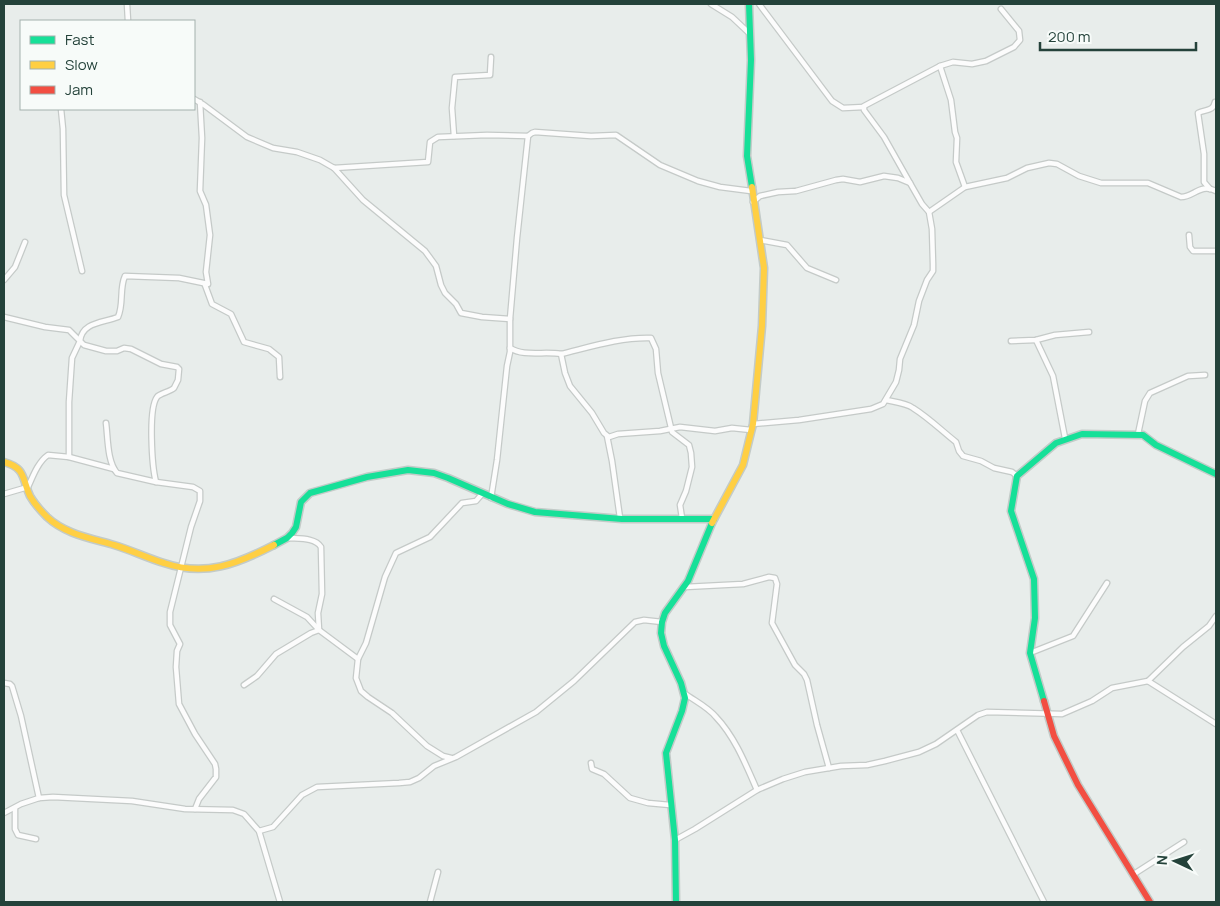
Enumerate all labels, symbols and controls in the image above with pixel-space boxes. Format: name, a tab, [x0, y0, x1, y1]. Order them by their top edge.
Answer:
legend	[20, 20, 195, 110]
scale bar	[1040, 20, 1196, 52]
text: 200 m	[1048, 26, 1091, 47]
text: Fast	[65, 29, 94, 50]
text: Slow	[65, 54, 98, 75]
text: Jam	[65, 79, 93, 100]
north arrow	[1150, 836, 1200, 886]
text: N	[1152, 854, 1171, 866]

